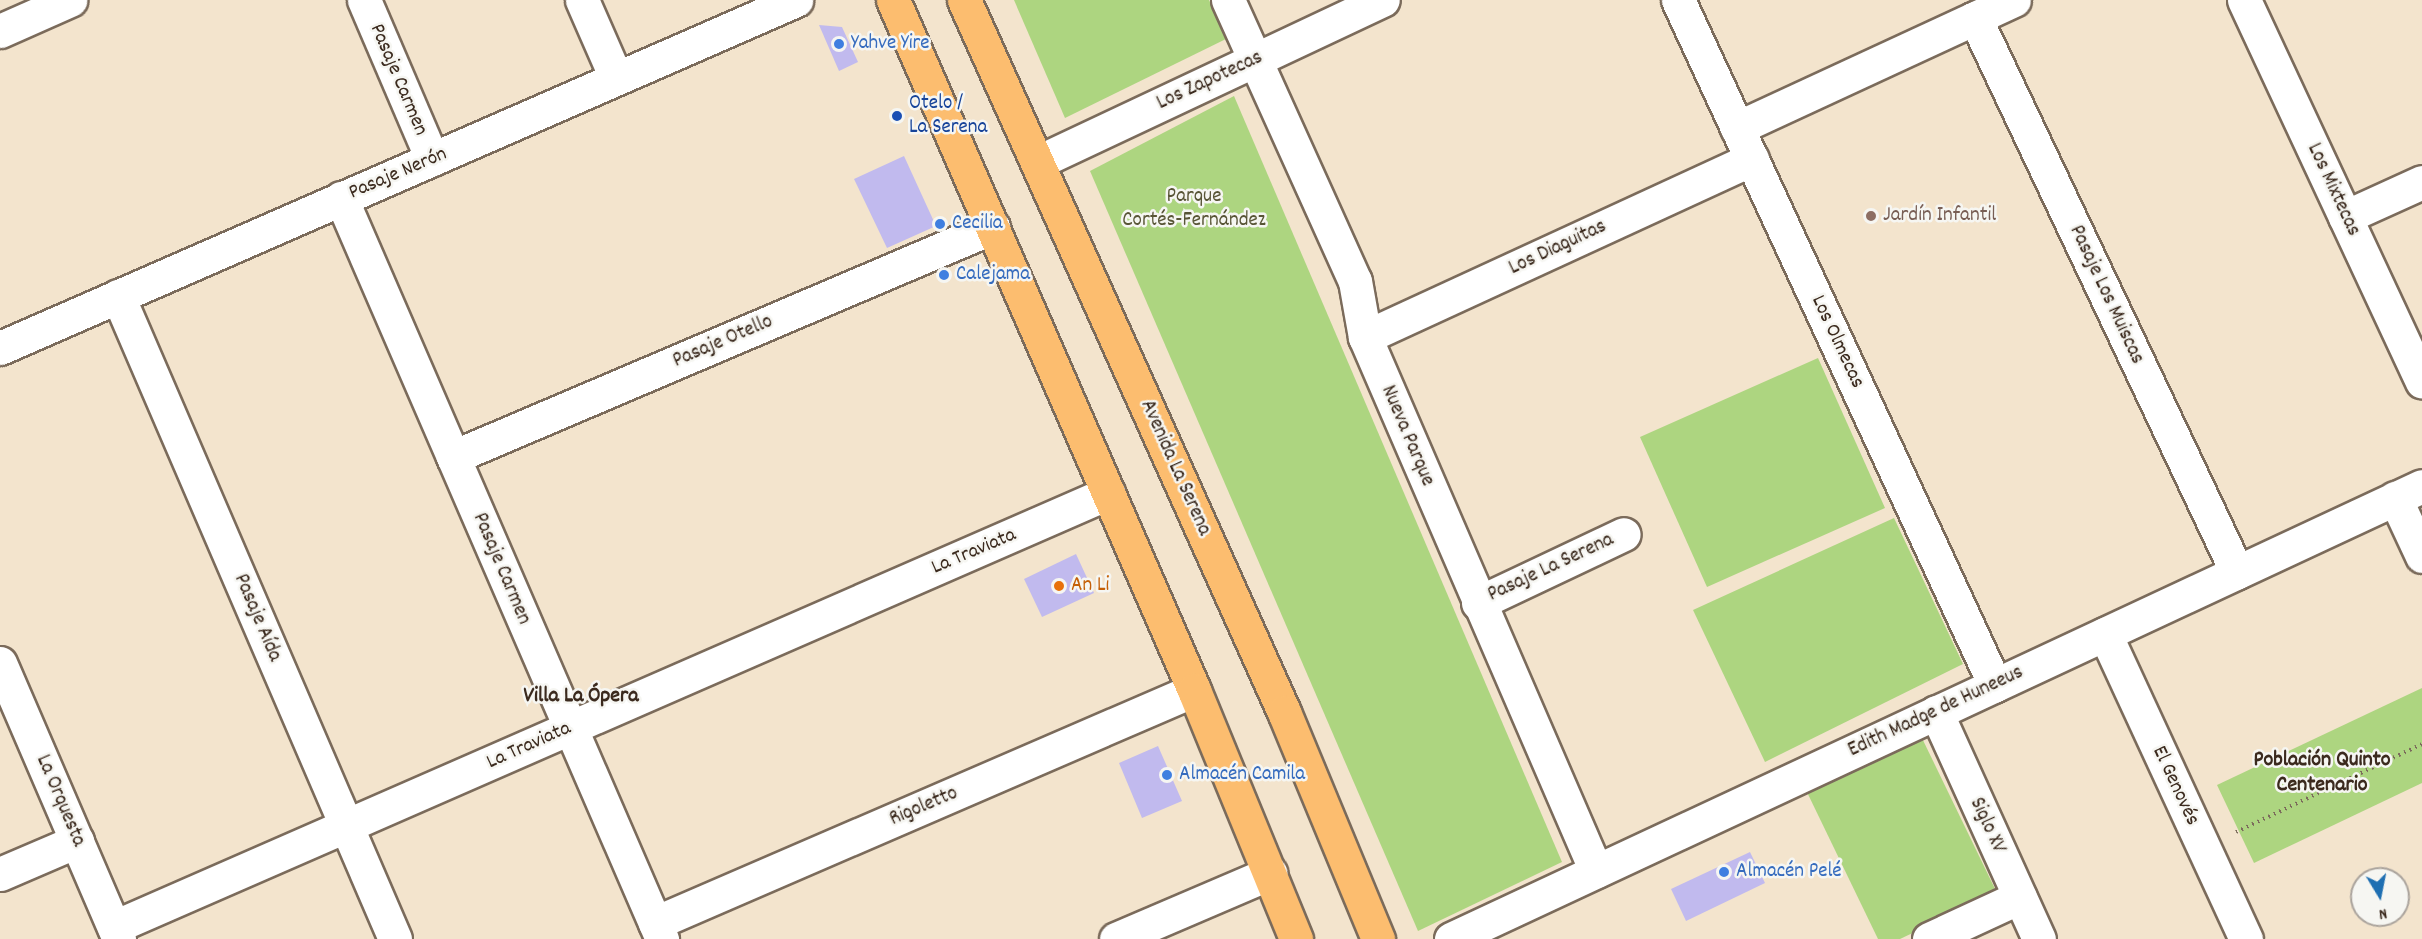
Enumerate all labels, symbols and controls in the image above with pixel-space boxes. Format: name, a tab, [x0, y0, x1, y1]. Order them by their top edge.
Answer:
street label: Pasaje Carmen	[363, 20, 433, 140]
place label: Yahve Yire	[851, 31, 930, 57]
marker: Yahve Yire	[832, 37, 846, 51]
street label: Los Zapotecas	[1153, 46, 1267, 116]
place label: Otelo / La Serena	[909, 91, 987, 141]
marker: Otelo / La Serena	[890, 109, 904, 123]
street label: Los Mixtecas	[2301, 140, 2365, 240]
street label: Pasaje Nerón	[345, 142, 451, 206]
park label: Parque Cortés-Fernández	[1122, 184, 1266, 234]
place label: Jardín Infantil	[1883, 203, 1996, 229]
marker: Jardín Infantil	[1864, 209, 1878, 223]
place label: Cecilia	[952, 211, 1003, 237]
street label: Los Diaguitas	[1505, 214, 1611, 282]
marker: Cecilia	[933, 217, 947, 231]
street label: Pasaje Los Muiscas	[2063, 222, 2149, 368]
place label: Calejama	[956, 262, 1030, 288]
marker: Calejama	[937, 268, 951, 282]
street label: Los Olmecas	[1805, 292, 1869, 392]
street label: Pasaje Otello	[669, 310, 777, 374]
street label: Nueva Parque	[1375, 382, 1439, 490]
street label: Avenida La Serena	[1134, 396, 1216, 540]
street label: Pasaje Carmen	[466, 509, 536, 629]
street label: La Traviata	[928, 523, 1020, 581]
street label: Pasaje La Serena	[1484, 528, 1618, 608]
street label: Pasaje Aída	[227, 570, 287, 666]
place label: An Li	[1071, 573, 1109, 599]
marker: An Li	[1052, 579, 1066, 593]
street label: Edith Madge de Huneeus	[1844, 660, 2028, 764]
district label: Villa La Ópera	[523, 684, 639, 710]
street label: La Traviata	[483, 716, 575, 776]
street label: El Genovés	[2146, 742, 2204, 830]
district label: Población Quinto Centenario	[2253, 747, 2391, 798]
street label: La Orquesta	[29, 751, 91, 851]
place label: Almacén Camila	[1179, 762, 1305, 788]
marker: Almacén Camila	[1160, 768, 1174, 782]
street label: Rigoletto	[886, 781, 962, 833]
street label: Siglo XV	[1963, 794, 2011, 858]
place label: Almacén Pelé	[1736, 859, 1842, 885]
marker: Almacén Pelé	[1717, 865, 1731, 879]
north arrow	[2350, 867, 2410, 927]
text: N	[2377, 901, 2389, 925]

